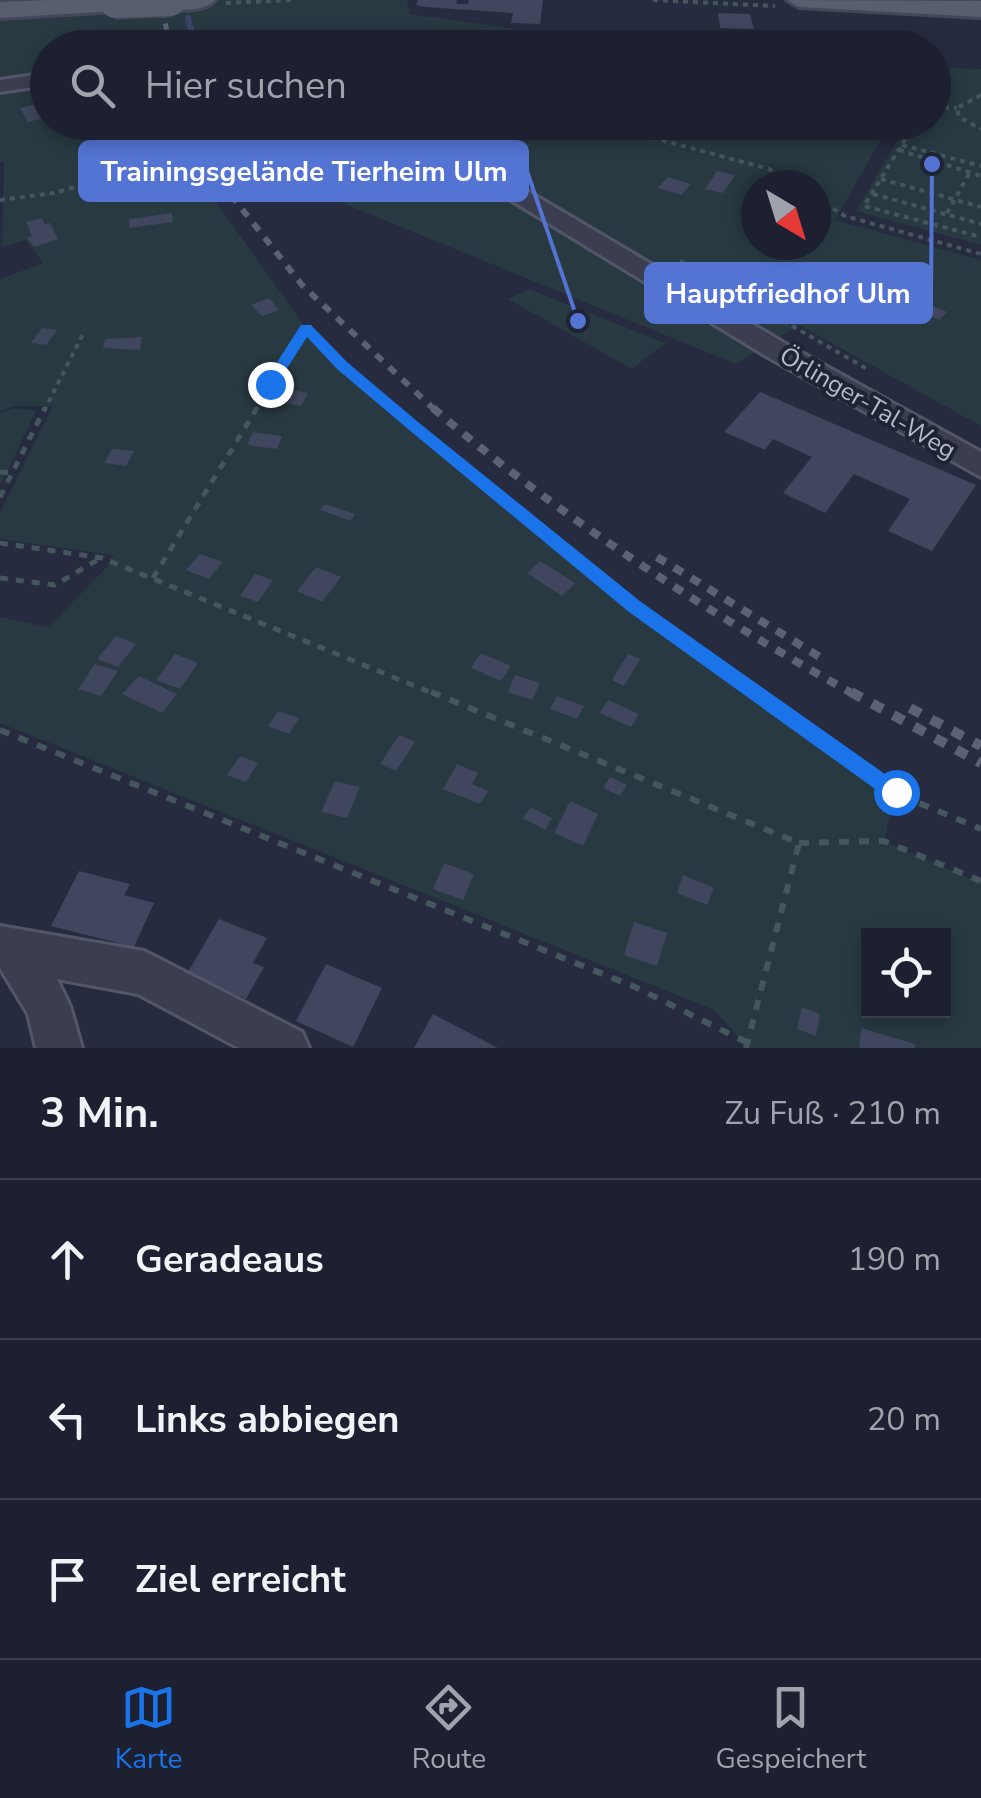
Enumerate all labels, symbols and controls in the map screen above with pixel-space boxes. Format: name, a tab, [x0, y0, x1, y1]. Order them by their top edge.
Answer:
search box	[30, 30, 951, 140]
icon: search	[65, 58, 120, 113]
text: Hier suchen	[145, 60, 347, 111]
callout: Trainingsgelände Tierheim Ulm	[80, 142, 527, 200]
text: Trainingsgelände Tierheim Ulm	[101, 153, 507, 191]
north arrow	[741, 170, 831, 260]
callout: Hauptfriedhof Ulm	[646, 264, 931, 322]
text: Hauptfriedhof Ulm	[665, 275, 911, 313]
street label: Örlinger-Tal-Weg	[773, 339, 962, 467]
route end	[248, 362, 294, 408]
route start	[874, 770, 920, 816]
map controls	[861, 928, 951, 1018]
button: locate	[861, 928, 951, 1018]
text: 3 Min.	[40, 1085, 159, 1142]
text: Zu Fuß · 210 m	[725, 1092, 941, 1135]
icon: ahead	[40, 1232, 95, 1287]
text: Geradeaus	[135, 1234, 324, 1285]
text: 190 m	[848, 1238, 941, 1281]
icon: left	[40, 1392, 95, 1447]
text: Links abbiegen	[135, 1394, 400, 1445]
text: 20 m	[867, 1398, 941, 1441]
icon: arrive	[40, 1552, 95, 1607]
text: Ziel erreicht	[135, 1554, 346, 1605]
tab: Karte	[115, 1680, 182, 1778]
tab: Route	[412, 1680, 486, 1778]
tab: Gespeichert	[716, 1680, 866, 1778]

